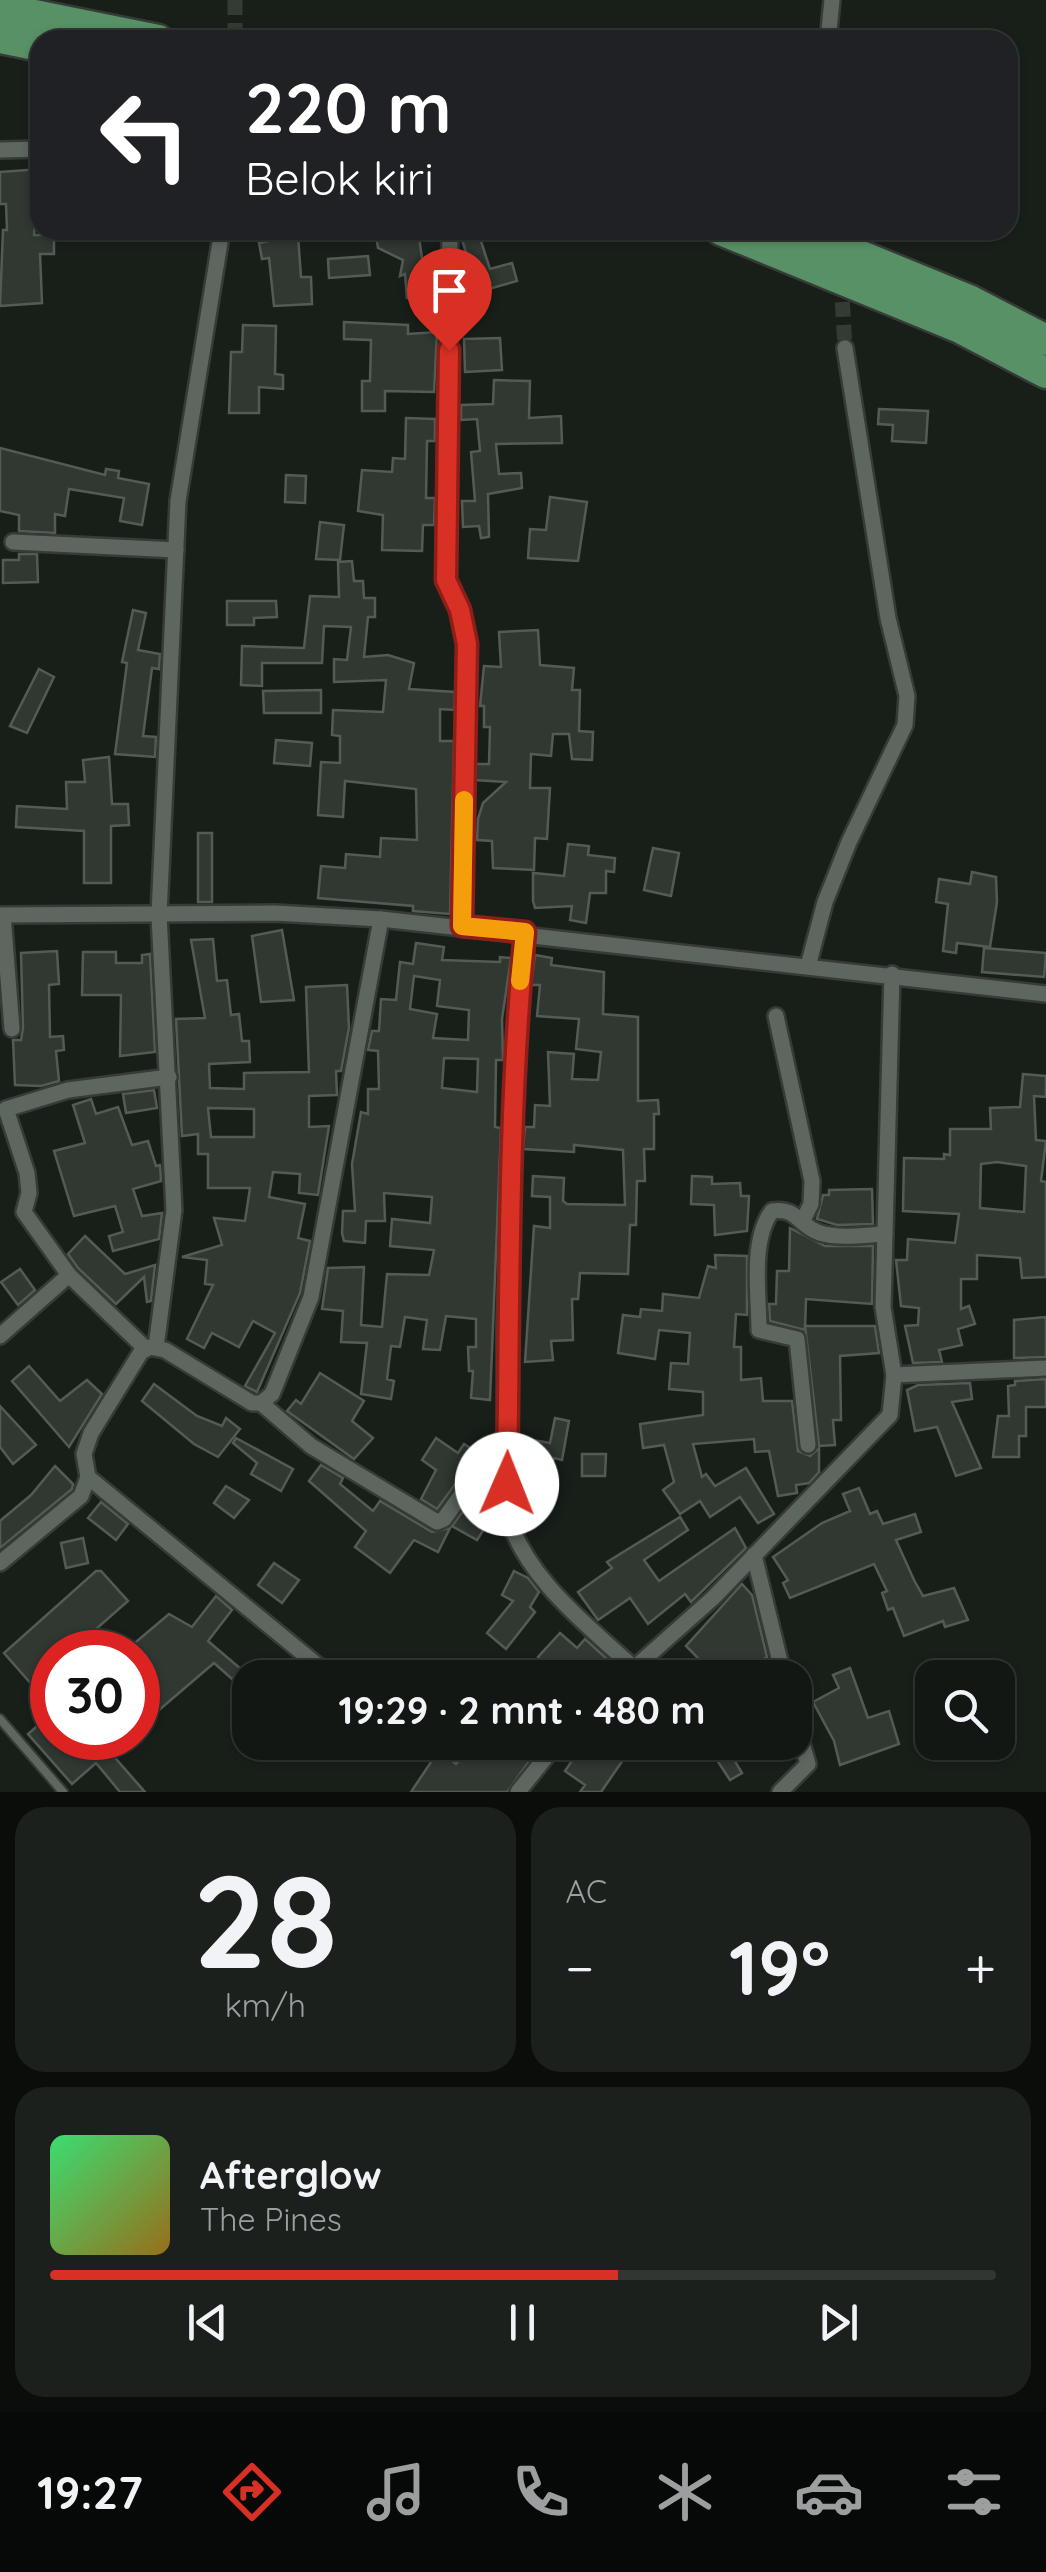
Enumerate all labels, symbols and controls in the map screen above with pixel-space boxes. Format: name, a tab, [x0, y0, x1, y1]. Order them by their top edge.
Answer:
text: 220 m	[245, 63, 452, 151]
icon: left	[80, 70, 210, 200]
text: Belok kiri	[245, 150, 434, 206]
pin	[407, 248, 492, 351]
icon: arrive	[422, 263, 477, 318]
position arrow	[455, 1432, 559, 1536]
speed limit sign: 30	[30, 1630, 160, 1760]
map controls	[915, 1660, 1015, 1760]
button: search	[915, 1660, 1015, 1760]
text: 19:29 · 2 mnt · 480 m	[338, 1686, 706, 1734]
text: 28	[193, 1838, 338, 2001]
text: AC	[566, 1871, 607, 1911]
text: 19°	[729, 1920, 830, 2014]
text: −	[566, 1933, 594, 2002]
text: +	[965, 1933, 996, 2002]
text: km/h	[225, 1985, 306, 2025]
text: Afterglow	[200, 2151, 382, 2199]
text: The Pines	[200, 2199, 342, 2239]
icon: previous	[180, 2295, 235, 2350]
icon: pause	[495, 2295, 550, 2350]
icon: next	[811, 2295, 866, 2350]
icon: directions	[217, 2457, 287, 2527]
icon: music	[361, 2457, 431, 2527]
icon: phone	[506, 2457, 576, 2527]
icon: climate	[650, 2457, 720, 2527]
icon: car	[794, 2457, 864, 2527]
icon: filters	[939, 2457, 1009, 2527]
text: 19:27	[37, 2464, 143, 2520]

